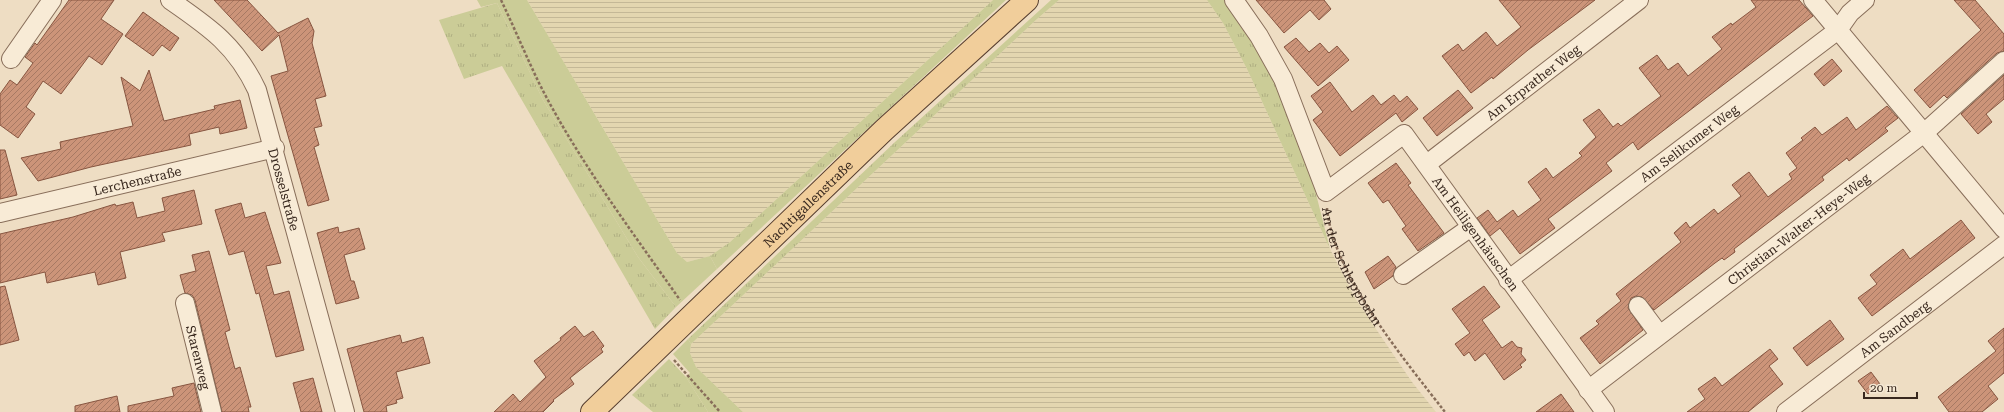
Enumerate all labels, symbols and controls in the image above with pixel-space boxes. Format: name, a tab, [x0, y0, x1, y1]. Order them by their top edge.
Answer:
street label: Am Erprather Weg	[1483, 41, 1584, 123]
street label: Am Selikumer Weg	[1637, 101, 1742, 185]
street label: Drosselstraße	[265, 146, 302, 232]
street label: Nachtigallenstraße	[760, 157, 856, 250]
street label: Lerchenstraße	[92, 163, 183, 199]
street label: Christian-Walter-Heye-Weg	[1725, 170, 1873, 288]
street label: Am Heiligenhäuschen	[1429, 174, 1522, 295]
street label: An der Schleppbahn	[1319, 207, 1385, 329]
street label: Am Sandberg	[1857, 297, 1934, 361]
street label: Starenweg	[183, 324, 213, 392]
scale bar	[1864, 374, 1917, 400]
text: 20 m	[1870, 381, 1897, 395]

